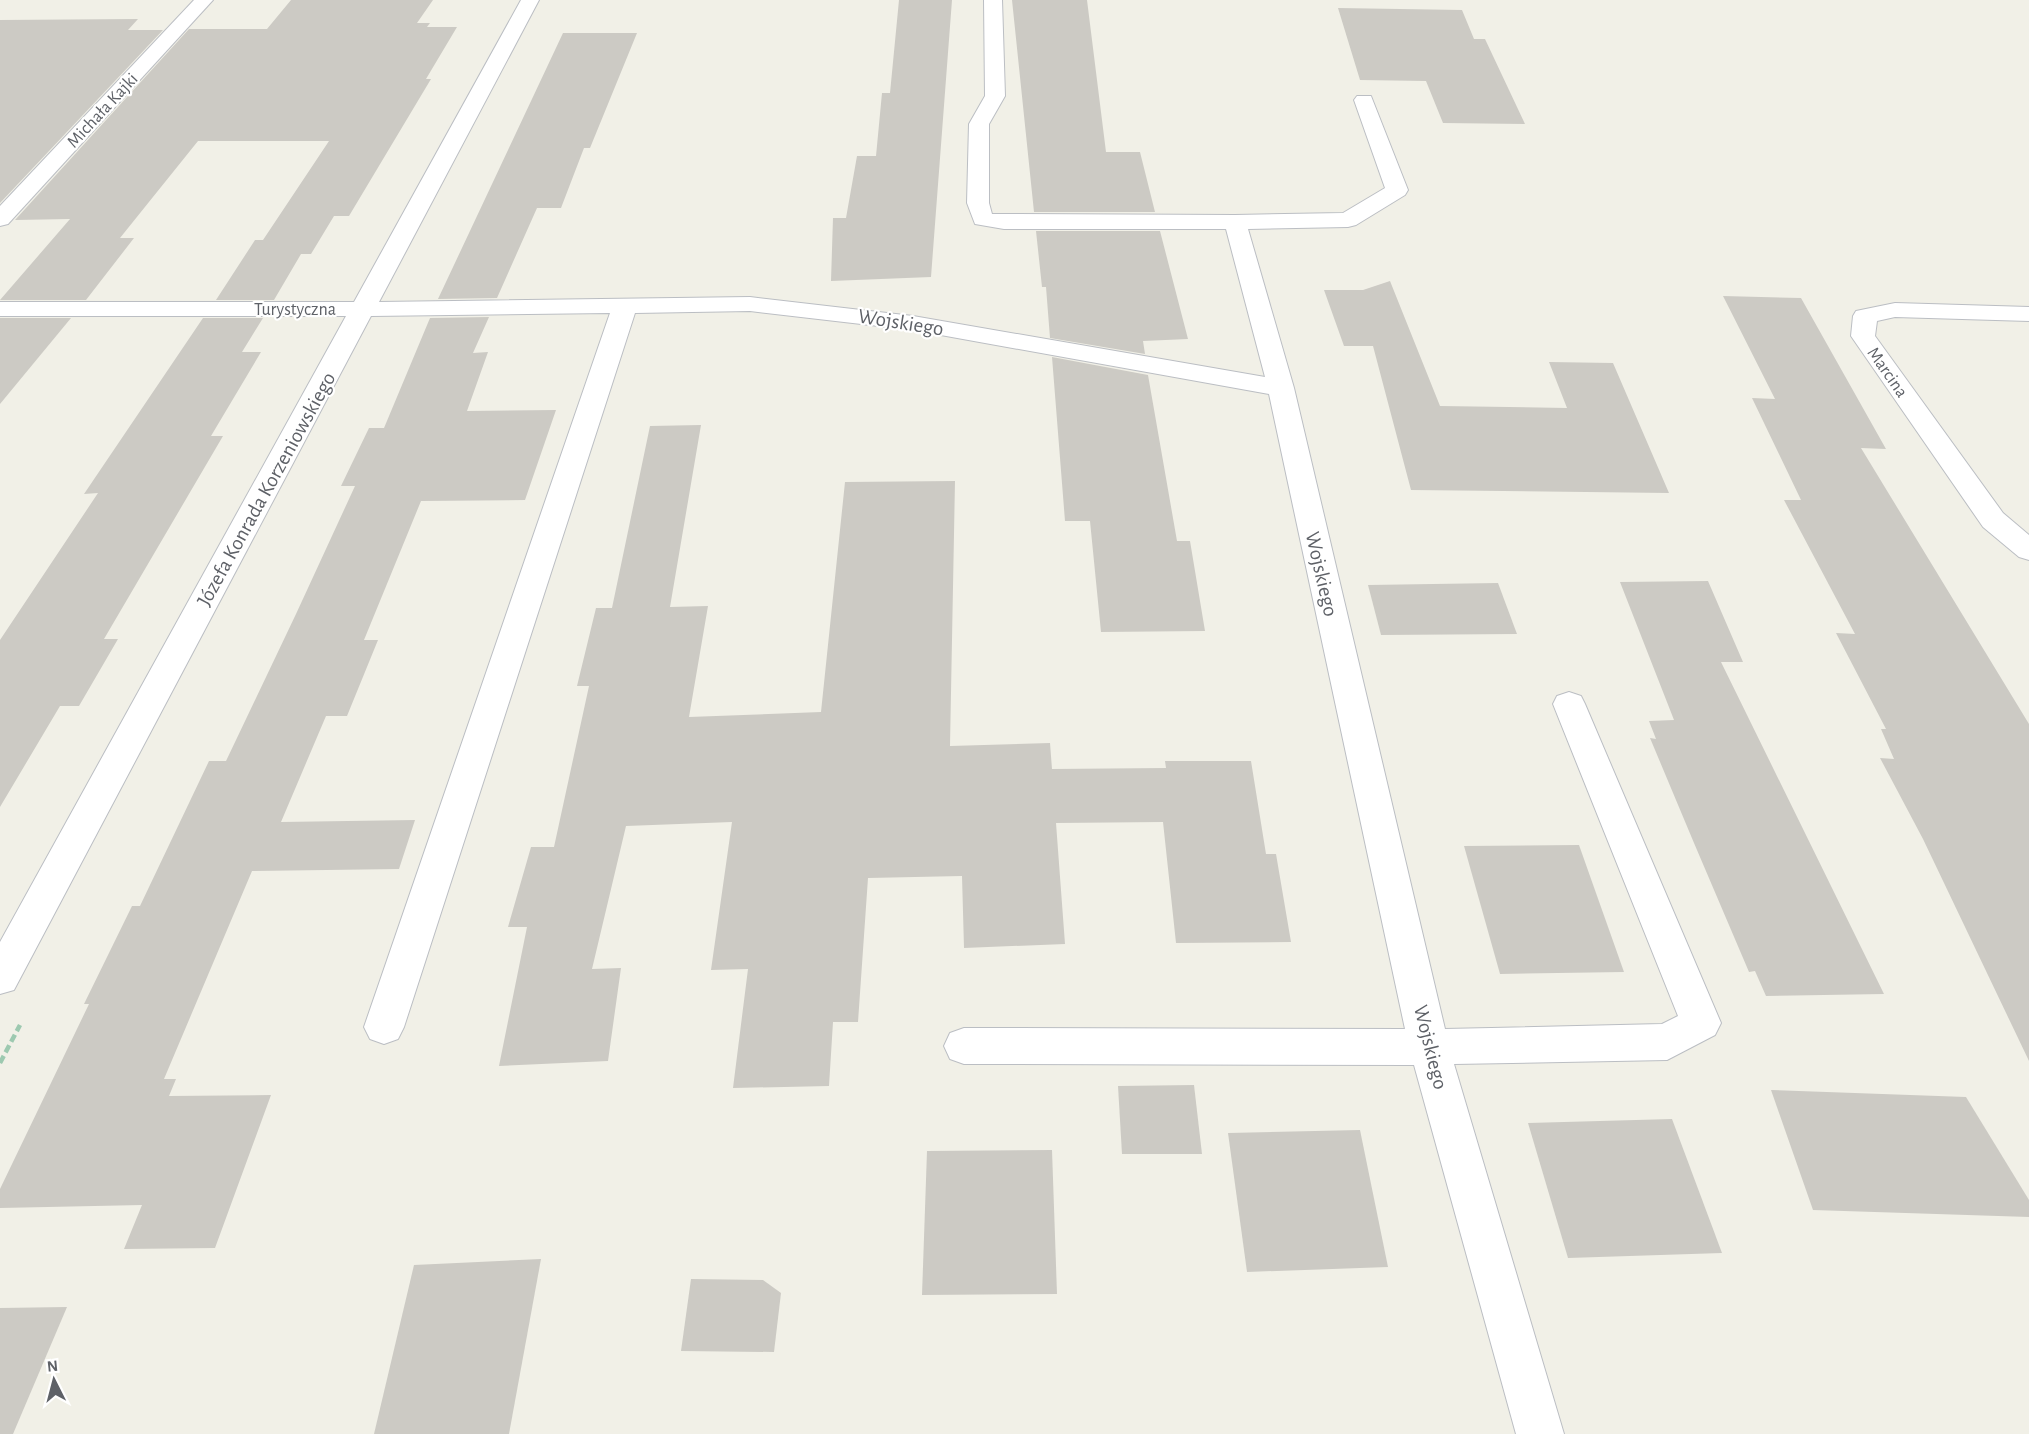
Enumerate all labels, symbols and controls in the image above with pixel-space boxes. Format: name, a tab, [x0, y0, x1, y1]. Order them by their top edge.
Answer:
street label: Michała Kajki	[64, 70, 142, 151]
street label: Turystyczna	[254, 301, 336, 319]
street label: Wojskiego	[857, 305, 945, 340]
street label: Marcina	[1864, 344, 1911, 401]
street label: Józefa Konrada Korzeniowskiego	[193, 369, 340, 610]
street label: Wojskiego	[1302, 530, 1341, 618]
street label: Wojskiego	[1410, 1003, 1451, 1091]
north arrow	[24, 1350, 84, 1410]
text: N	[46, 1358, 59, 1375]

